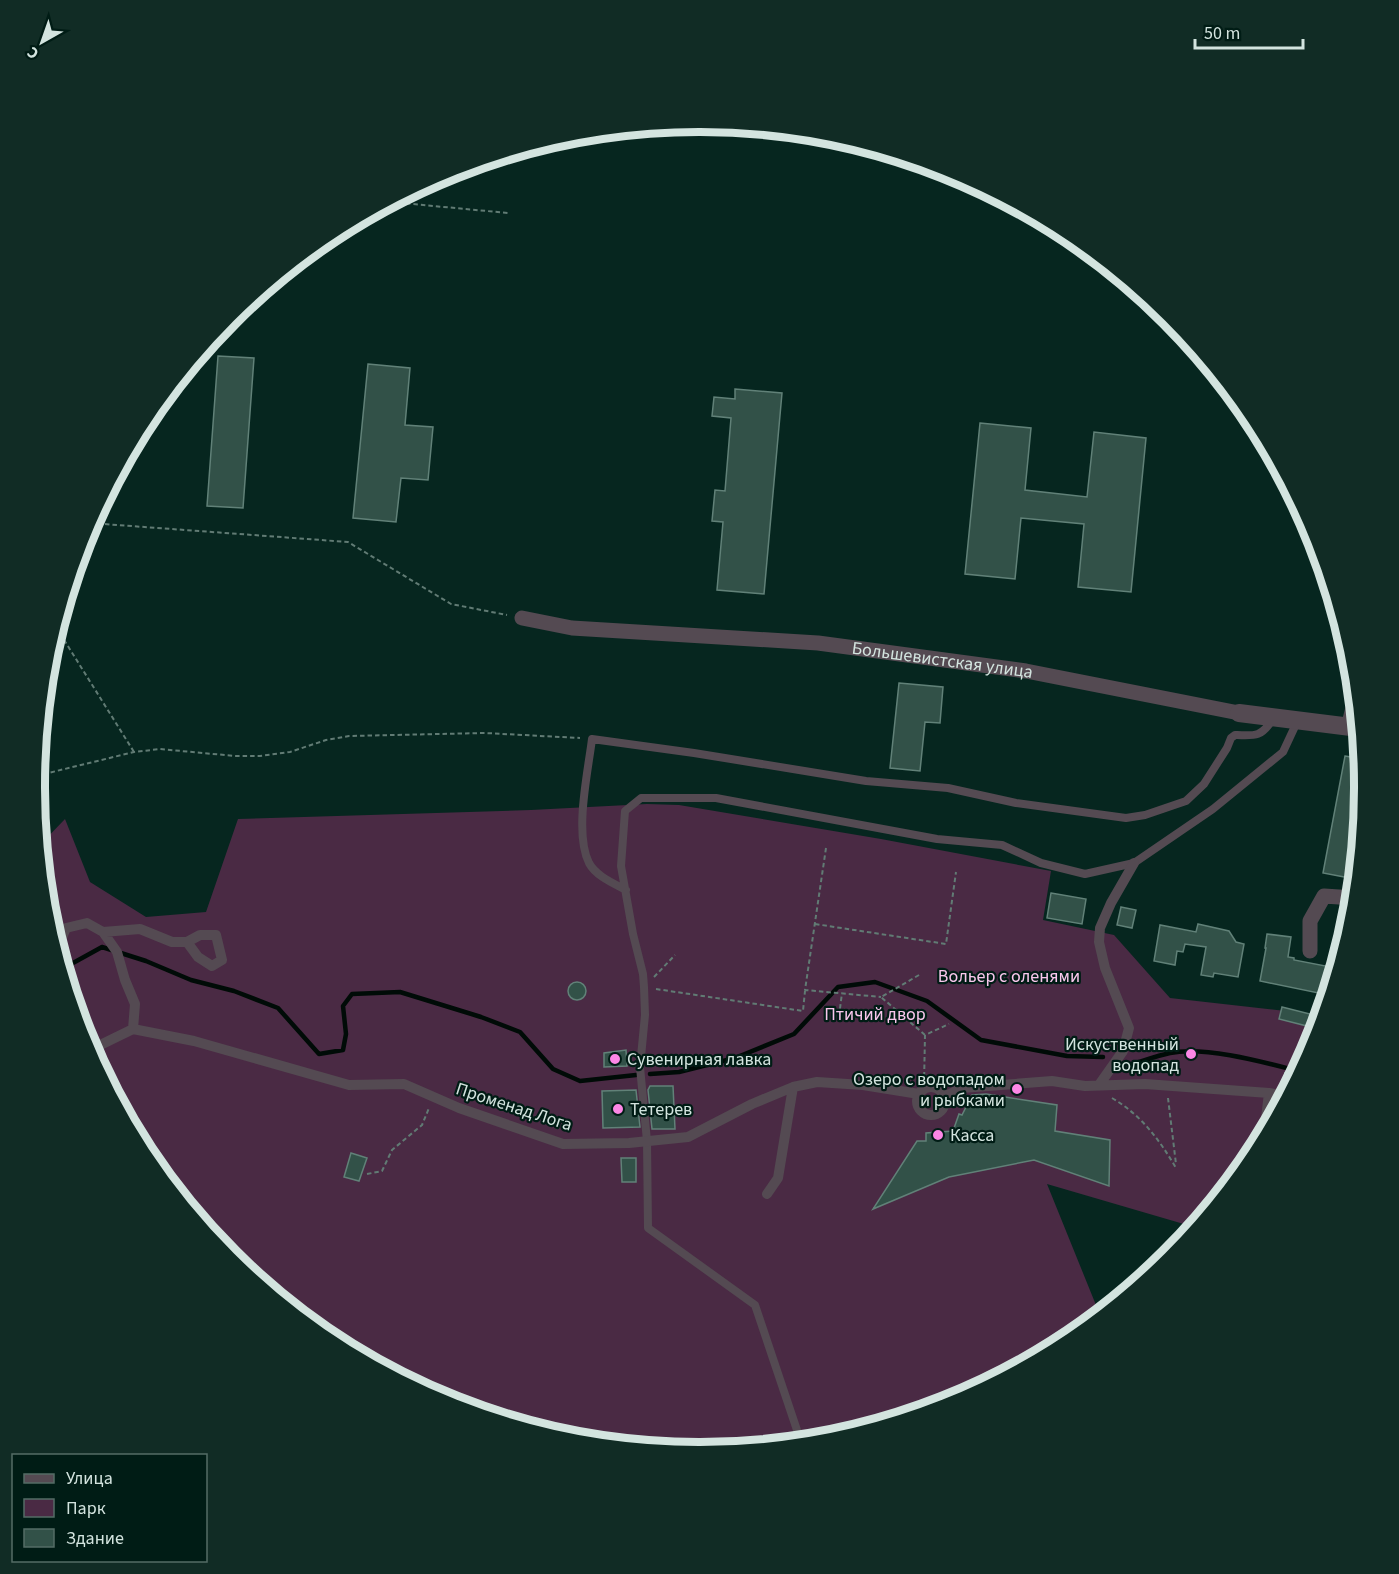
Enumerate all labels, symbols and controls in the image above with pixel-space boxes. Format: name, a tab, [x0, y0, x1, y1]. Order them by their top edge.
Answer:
north arrow	[12, 12, 72, 72]
scale bar	[1195, 12, 1303, 50]
text: 50 m	[1204, 21, 1240, 46]
text: С	[22, 41, 44, 64]
street label: Большевистская улица	[850, 635, 1035, 685]
park label: Вольер с оленями	[938, 964, 1080, 989]
park label: Птичий двор	[824, 1002, 926, 1027]
place label: Искуственный водопад	[1065, 1032, 1179, 1078]
place label: Сувенирная лавка	[627, 1047, 771, 1072]
marker: Искуственный водопад	[1184, 1047, 1198, 1061]
marker: Сувенирная лавка	[608, 1052, 622, 1066]
place label: Озеро с водопадом и рыбками	[853, 1067, 1005, 1113]
street label: Променад Лога	[453, 1076, 575, 1138]
marker: Озеро с водопадом и рыбками	[1010, 1082, 1024, 1096]
place label: Тетерев	[630, 1097, 692, 1122]
marker: Тетерев	[611, 1102, 625, 1116]
place label: Касса	[950, 1123, 994, 1148]
marker: Касса	[931, 1128, 945, 1142]
legend	[12, 1454, 207, 1562]
text: Улица	[66, 1466, 113, 1491]
text: Парк	[66, 1496, 106, 1521]
text: Здание	[66, 1526, 124, 1551]

